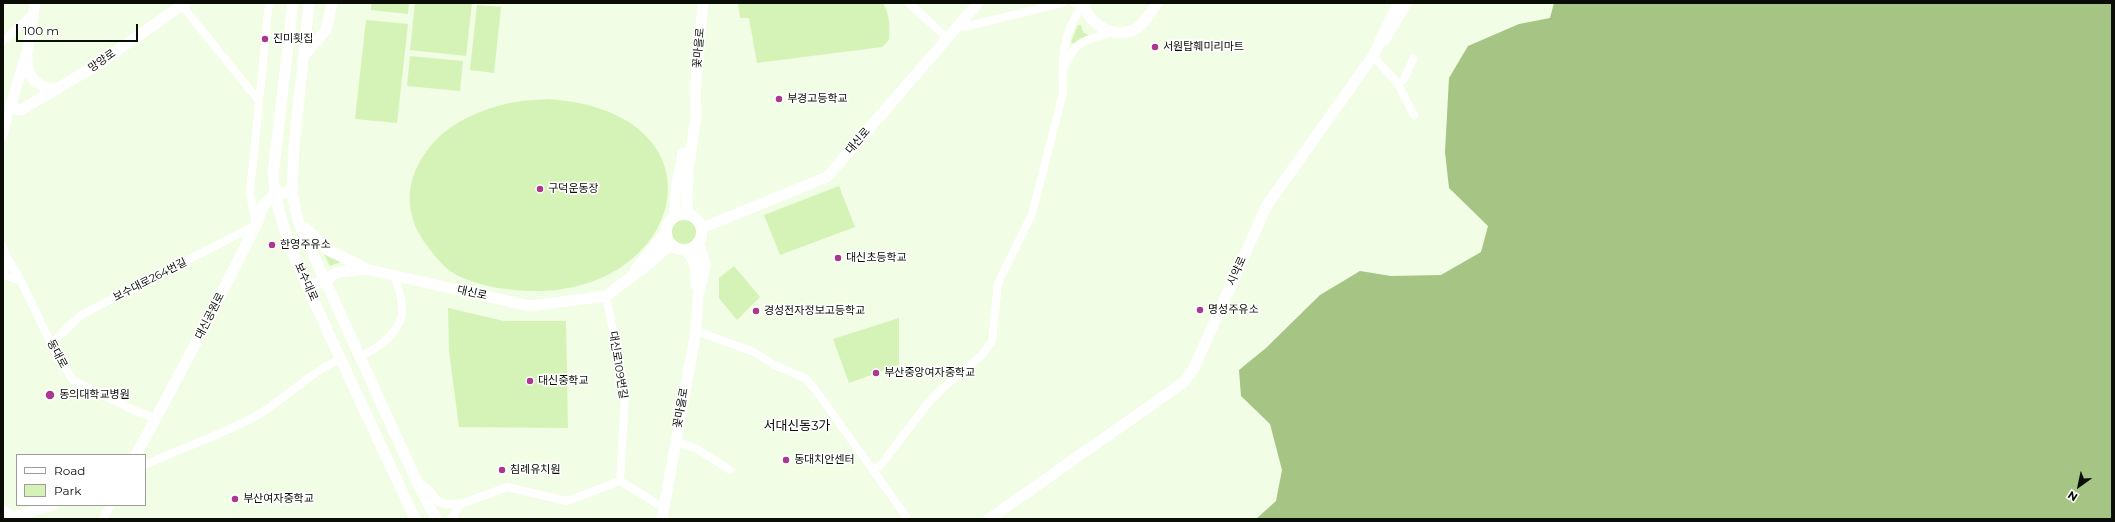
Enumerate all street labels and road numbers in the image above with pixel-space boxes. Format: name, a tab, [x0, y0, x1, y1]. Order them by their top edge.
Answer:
street label: 꽃마을로	[691, 27, 707, 69]
street label: 망양로	[86, 47, 118, 75]
street label: 대신로	[843, 125, 873, 157]
street label: 시약로	[1225, 254, 1249, 288]
street label: 보수대로264번길	[111, 256, 189, 304]
street label: 보수대로	[292, 261, 320, 303]
street label: 대신로	[456, 283, 488, 303]
street label: 대신공원로	[193, 290, 227, 342]
street label: 대신로109번길	[606, 330, 630, 400]
street label: 동대로	[44, 337, 70, 371]
street label: 꽃마을로	[671, 387, 691, 429]

